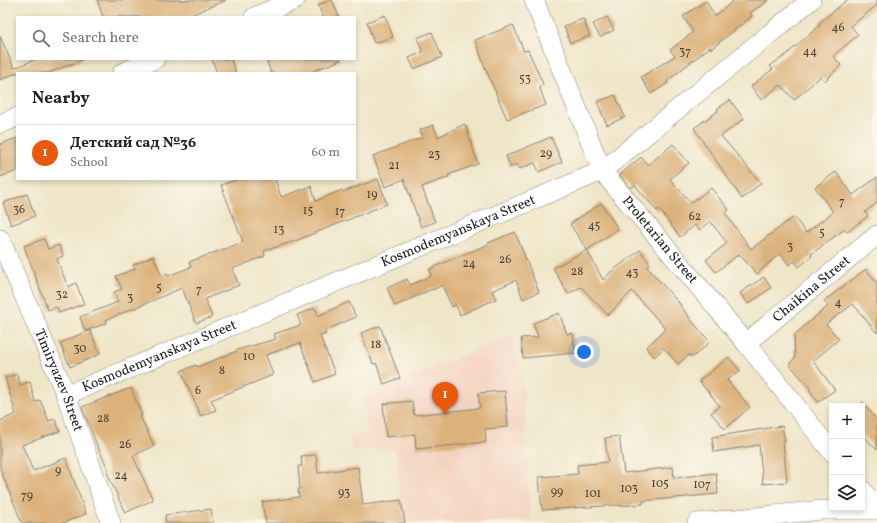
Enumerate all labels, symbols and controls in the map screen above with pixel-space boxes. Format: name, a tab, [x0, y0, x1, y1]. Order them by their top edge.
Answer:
search box	[16, 16, 356, 60]
house number: 46	[831, 20, 845, 36]
icon: search	[30, 27, 52, 49]
text: Search here	[62, 28, 139, 49]
house number: 37	[679, 44, 691, 60]
house number: 44	[803, 44, 817, 60]
house number: 53	[519, 71, 531, 87]
text: Nearby	[32, 87, 90, 110]
text: Детский сад №36	[70, 133, 196, 154]
text: 1	[42, 144, 48, 162]
text: 60 m	[312, 144, 340, 162]
house number: 29	[540, 146, 552, 162]
house number: 23	[428, 147, 440, 163]
text: School	[70, 154, 108, 172]
house number: 21	[388, 158, 400, 174]
house number: 19	[367, 187, 377, 203]
street label: Kosmodemyanskaya Street	[378, 190, 538, 272]
street label: Proletarian Street	[617, 192, 702, 288]
house number: 7	[839, 194, 845, 210]
house number: 36	[13, 202, 25, 218]
house number: 15	[303, 203, 313, 219]
house number: 17	[335, 204, 345, 220]
house number: 62	[689, 209, 701, 225]
house number: 45	[588, 218, 601, 234]
house number: 13	[274, 222, 284, 238]
house number: 5	[819, 225, 825, 241]
house number: 3	[787, 239, 793, 255]
street label: Chaikina Street	[769, 251, 855, 327]
house number: 26	[499, 252, 511, 268]
house number: 24	[462, 256, 476, 272]
house number: 28	[571, 264, 583, 280]
house number: 43	[626, 265, 638, 281]
house number: 5	[156, 280, 162, 296]
house number: 7	[196, 282, 202, 298]
house number: 32	[56, 287, 68, 303]
house number: 3	[127, 290, 133, 306]
house number: 4	[834, 295, 842, 311]
street label: Kosmodemyanskaya Street	[79, 315, 239, 397]
street label: Timiryazev Street	[30, 326, 88, 434]
house number: 18	[371, 337, 381, 353]
house number: 30	[73, 341, 87, 357]
your location	[574, 342, 594, 362]
house number: 10	[243, 349, 255, 365]
house number: 8	[219, 363, 225, 379]
pin: 1	[432, 382, 458, 415]
house number: 6	[195, 383, 201, 399]
map controls	[829, 403, 865, 511]
button: +	[829, 403, 865, 439]
house number: 28	[97, 411, 109, 427]
house number: 26	[119, 437, 131, 453]
button: −	[829, 439, 865, 475]
house number: 9	[55, 463, 61, 479]
house number: 24	[114, 468, 128, 484]
button: layers	[829, 475, 865, 511]
house number: 105	[651, 476, 669, 492]
house number: 107	[693, 477, 711, 493]
house number: 103	[620, 481, 638, 497]
house number: 99	[551, 484, 563, 500]
house number: 93	[338, 485, 350, 501]
house number: 101	[585, 486, 601, 502]
house number: 79	[21, 488, 33, 504]

